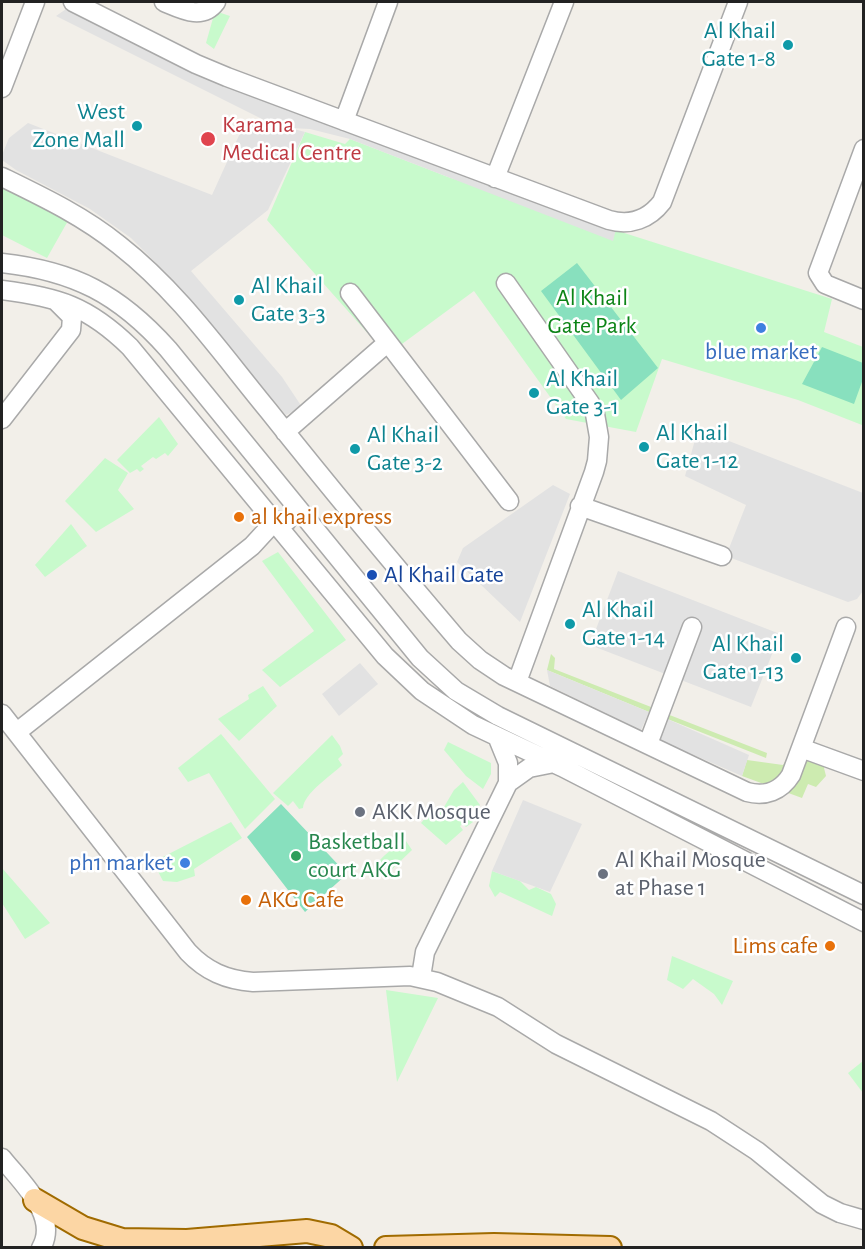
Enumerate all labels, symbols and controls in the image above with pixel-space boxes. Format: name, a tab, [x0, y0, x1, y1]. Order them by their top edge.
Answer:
place label: Al Khail Gate 1-8	[701, 17, 776, 73]
marker: Al Khail Gate 1-8	[781, 38, 795, 52]
place label: West Zone Mall	[32, 98, 125, 154]
place label: Karama Medical Centre	[222, 111, 362, 167]
marker: West Zone Mall	[130, 119, 144, 133]
marker: Karama Medical Centre	[199, 130, 217, 148]
place label: Al Khail Gate 3-3	[251, 272, 326, 328]
park label: Al Khail Gate Park	[547, 284, 637, 340]
marker: Al Khail Gate 3-3	[232, 293, 246, 307]
marker: blue market	[754, 321, 768, 335]
place label: blue market	[705, 338, 817, 366]
place label: Al Khail Gate 3-1	[546, 365, 619, 421]
marker: Al Khail Gate 3-1	[527, 386, 541, 400]
place label: Al Khail Gate 1-12	[656, 419, 738, 475]
place label: Al Khail Gate 3-2	[367, 421, 443, 477]
marker: Al Khail Gate 1-12	[637, 440, 651, 454]
marker: Al Khail Gate 3-2	[348, 442, 362, 456]
place label: al khail express	[251, 503, 392, 531]
marker: al khail express	[232, 510, 246, 524]
place label: Al Khail Gate	[384, 561, 504, 589]
marker: Al Khail Gate	[365, 568, 379, 582]
place label: Al Khail Gate 1-14	[582, 596, 665, 652]
marker: Al Khail Gate 1-14	[563, 617, 577, 631]
place label: Al Khail Gate 1-13	[703, 630, 784, 686]
marker: Al Khail Gate 1-13	[789, 651, 803, 665]
place label: AKK Mosque	[372, 798, 491, 826]
marker: AKK Mosque	[353, 805, 367, 819]
place label: Basketball court AKG	[308, 828, 405, 884]
place label: Al Khail Mosque at Phase 1	[615, 846, 766, 902]
place label: ph1 market	[69, 849, 173, 877]
marker: Basketball court AKG	[289, 849, 303, 863]
marker: ph1 market	[178, 856, 192, 870]
marker: Al Khail Mosque at Phase 1	[596, 867, 610, 881]
place label: AKG Cafe	[258, 886, 344, 914]
marker: AKG Cafe	[239, 893, 253, 907]
place label: Lims cafe	[732, 932, 818, 960]
marker: Lims cafe	[823, 939, 837, 953]

